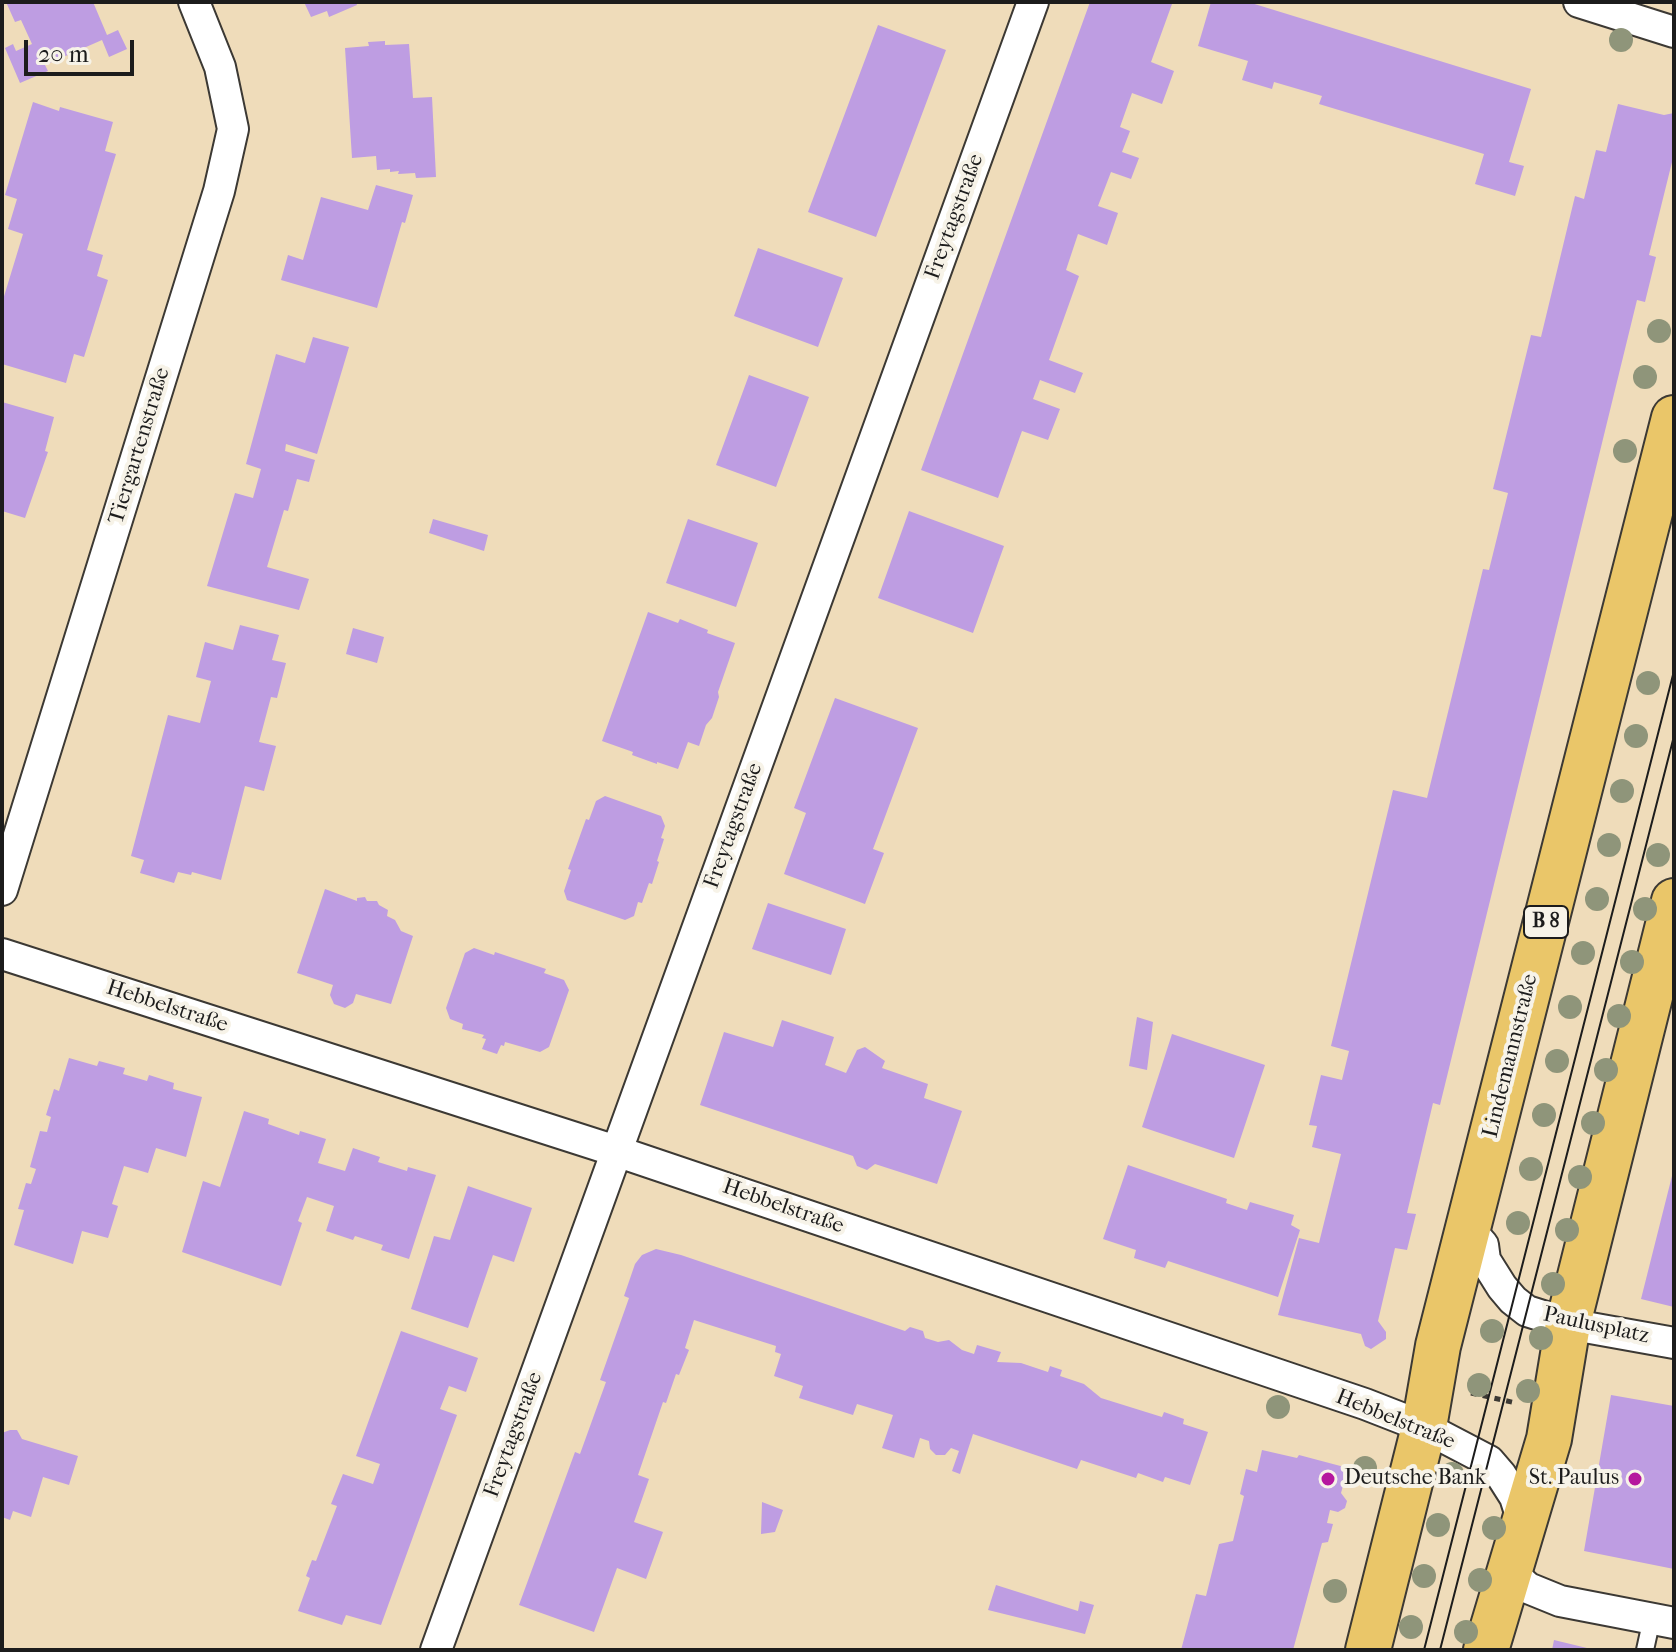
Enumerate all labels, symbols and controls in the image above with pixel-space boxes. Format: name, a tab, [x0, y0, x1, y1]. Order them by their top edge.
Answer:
scale bar	[28, 24, 138, 74]
text: 20 m	[38, 40, 89, 68]
street label: Freytagstraße	[920, 151, 990, 283]
street label: Tiergartenstraße	[104, 365, 176, 527]
street label: Freytagstraße	[699, 760, 769, 892]
road number: B 8	[1524, 906, 1568, 938]
street label: Lindemannstraße	[1478, 971, 1544, 1141]
street label: Hebbelstraße	[103, 975, 231, 1039]
street label: Hebbelstraße	[719, 1174, 847, 1240]
street label: Paulusplatz	[1541, 1302, 1651, 1350]
street label: Freytagstraße	[479, 1369, 549, 1501]
street label: Hebbelstraße	[1332, 1384, 1458, 1456]
place label: Deutsche Bank	[1344, 1466, 1486, 1492]
place label: St. Paulus	[1529, 1466, 1619, 1492]
marker: Deutsche Bank	[1319, 1470, 1337, 1488]
marker: St. Paulus	[1626, 1470, 1644, 1488]

